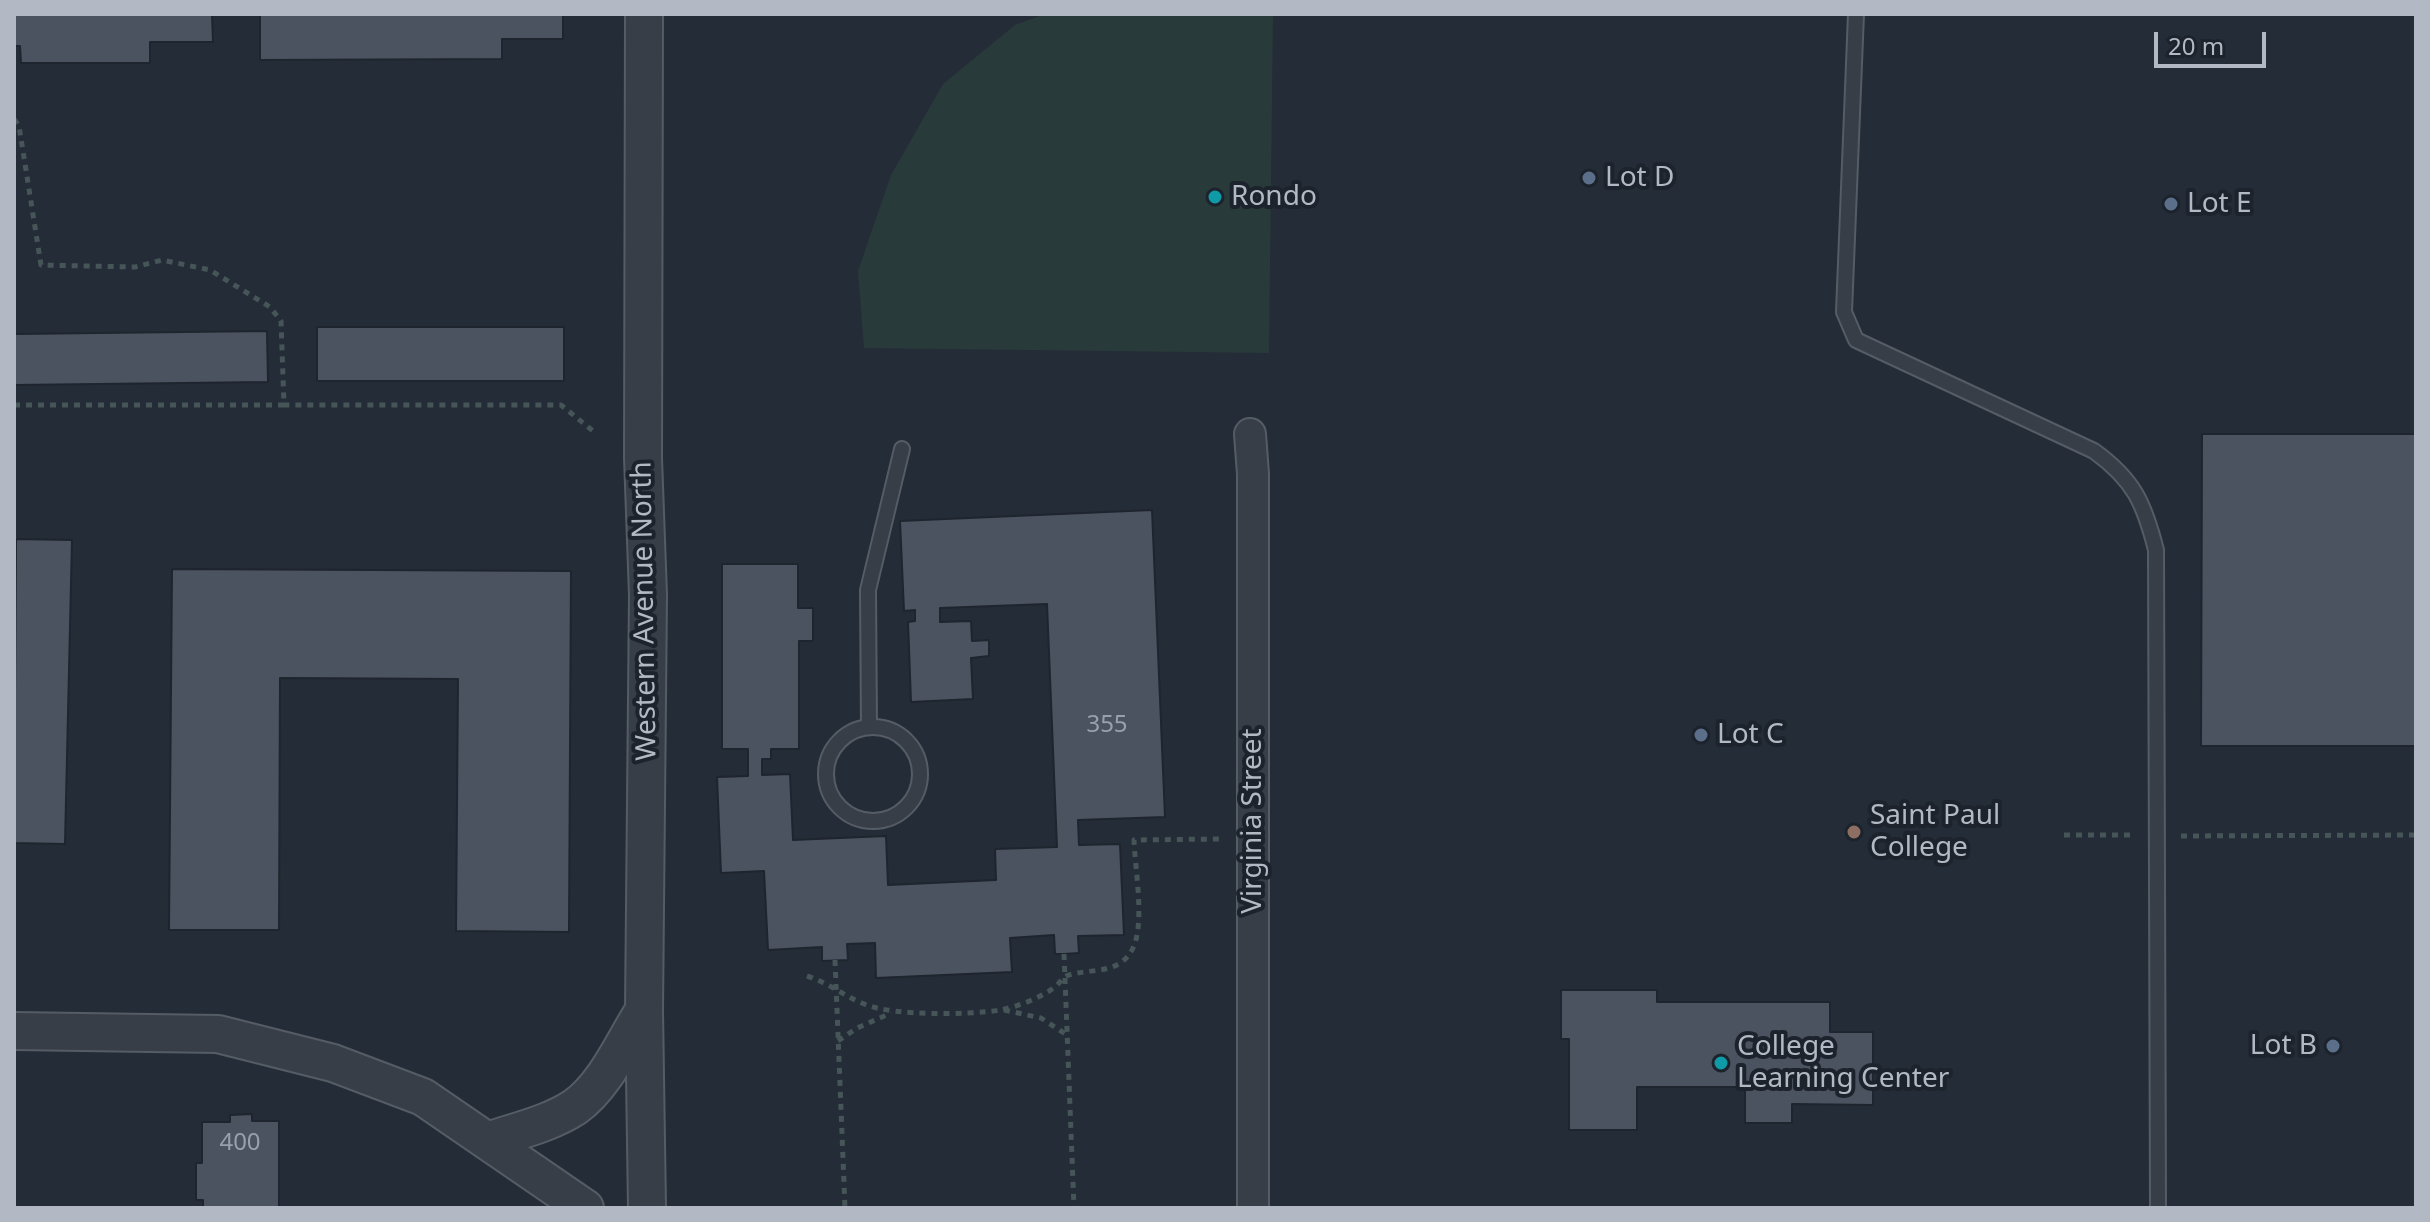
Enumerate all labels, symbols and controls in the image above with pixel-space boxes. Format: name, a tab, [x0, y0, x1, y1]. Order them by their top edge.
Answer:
scale bar	[2158, 16, 2270, 66]
text: 20 m	[2168, 29, 2224, 62]
place label: Lot D	[1605, 161, 1674, 195]
marker: Lot D	[1580, 169, 1598, 187]
place label: Rondo	[1231, 180, 1317, 214]
place label: Lot E	[2187, 187, 2252, 221]
marker: Rondo	[1206, 188, 1224, 206]
marker: Lot E	[2162, 195, 2180, 213]
street label: Western Avenue North	[626, 461, 664, 761]
house number: 355	[1086, 711, 1128, 739]
place label: Lot C	[1717, 718, 1784, 752]
marker: Lot C	[1692, 726, 1710, 744]
street label: Virginia Street	[1236, 728, 1270, 914]
place label: Saint Paul College	[1870, 799, 2000, 865]
marker: Saint Paul College	[1845, 823, 1863, 841]
place label: Lot B	[2250, 1029, 2317, 1063]
place label: College Learning Center	[1737, 1030, 1949, 1096]
marker: Lot B	[2324, 1037, 2342, 1055]
marker: College Learning Center	[1712, 1054, 1730, 1072]
house number: 400	[219, 1129, 261, 1157]

